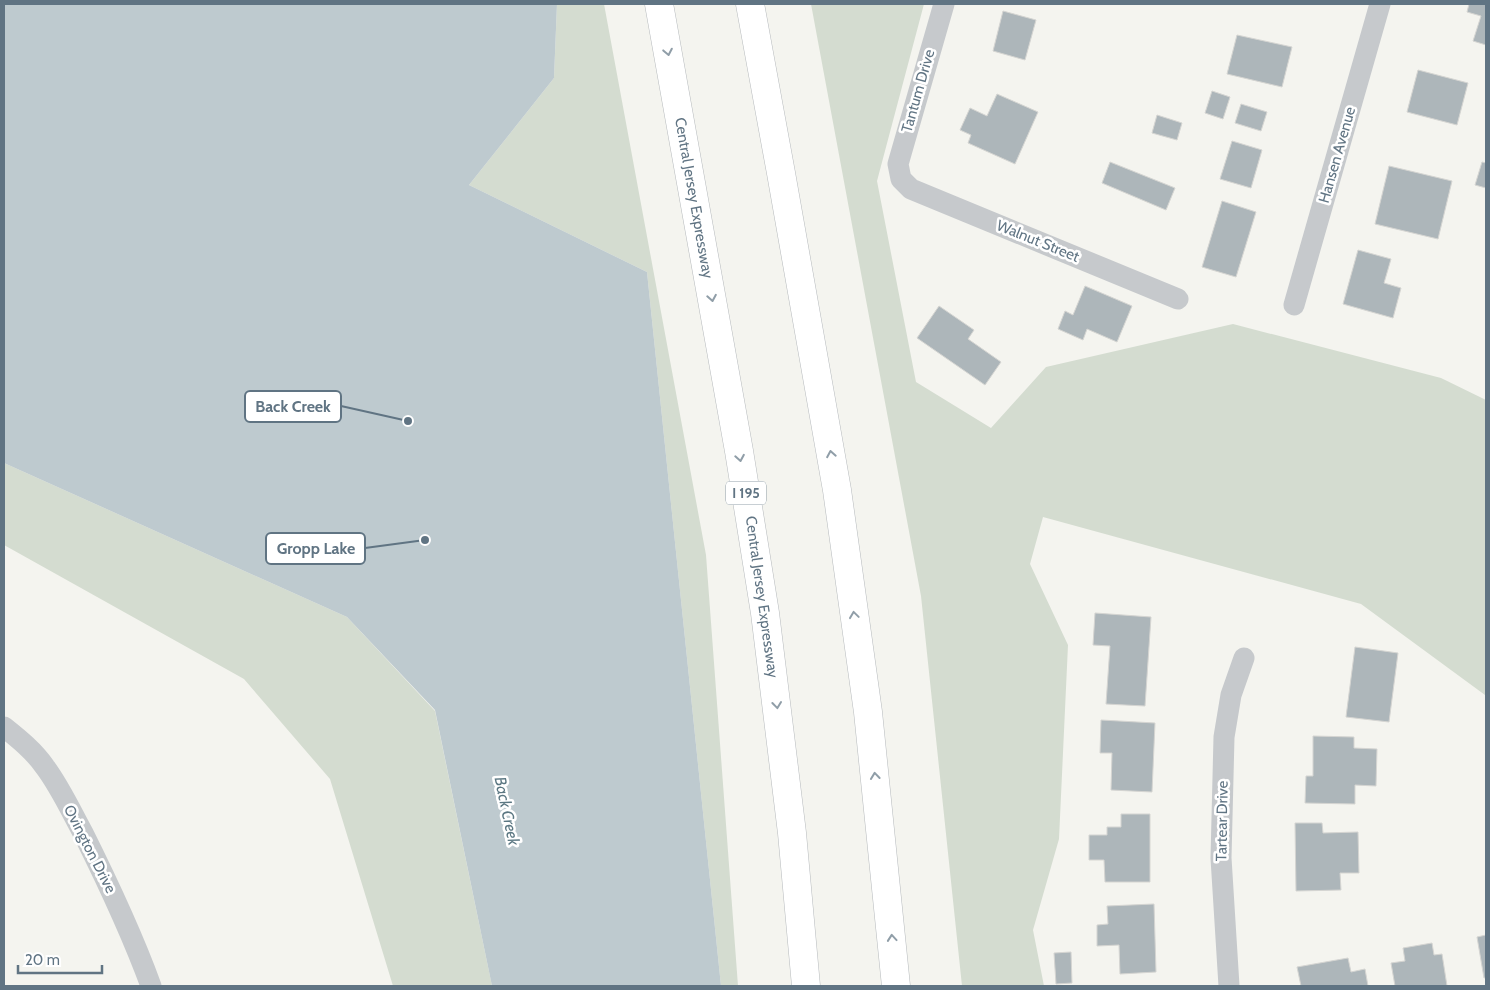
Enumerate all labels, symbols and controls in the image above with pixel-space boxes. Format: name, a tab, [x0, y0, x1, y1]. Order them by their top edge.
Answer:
one-way arrow	[662, 47, 672, 56]
street label: Tantum Drive	[898, 47, 939, 135]
street label: Hansen Avenue	[1315, 105, 1359, 205]
street label: Central Jersey Expressway	[671, 116, 717, 280]
street label: Walnut Street	[994, 216, 1082, 266]
one-way arrow	[707, 293, 717, 302]
callout: Back Creek	[245, 391, 341, 422]
text: Back Creek	[255, 397, 331, 416]
one-way arrow	[826, 450, 836, 459]
one-way arrow	[735, 453, 745, 462]
road number: I 195	[726, 482, 766, 504]
street label: Central Jersey Expressway	[742, 515, 782, 680]
callout: Gropp Lake	[266, 533, 365, 564]
text: Gropp Lake	[277, 539, 355, 558]
one-way arrow	[850, 611, 860, 619]
one-way arrow	[771, 701, 781, 709]
one-way arrow	[870, 772, 881, 780]
water label: Back Creek	[490, 775, 524, 848]
street label: Tartear Drive	[1212, 780, 1232, 861]
street label: Ovington Drive	[60, 802, 120, 896]
one-way arrow	[887, 933, 898, 941]
scale bar	[18, 942, 101, 974]
text: 20 m	[25, 951, 60, 969]

